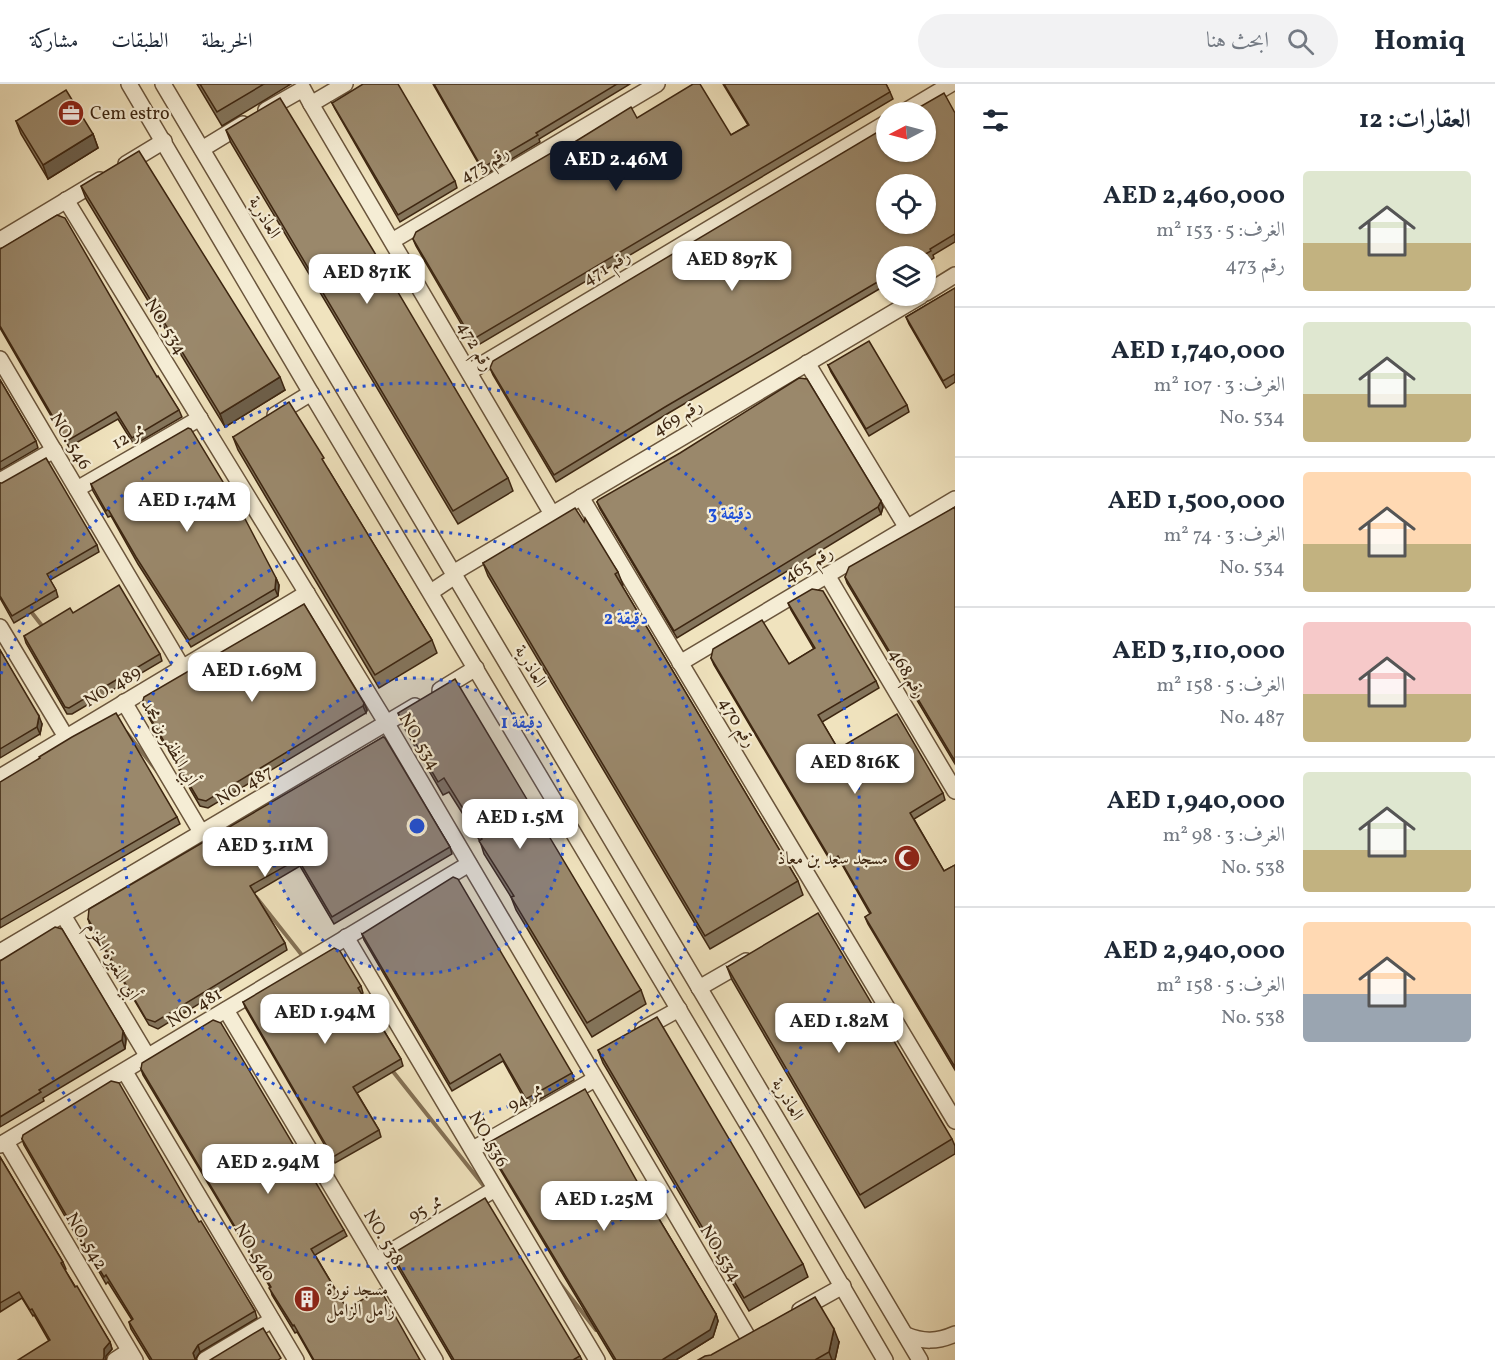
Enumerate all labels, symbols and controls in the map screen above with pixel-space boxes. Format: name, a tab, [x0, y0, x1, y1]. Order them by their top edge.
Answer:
search box	[918, 14, 1338, 68]
text: Homiq	[1374, 22, 1465, 61]
icon: search	[1284, 25, 1317, 58]
text: ابحث هنا	[1206, 26, 1269, 57]
text: مشاركة	[30, 27, 78, 56]
text: الطبقات	[111, 27, 168, 56]
text: الخريطة	[201, 27, 253, 56]
office icon: Cem estro	[56, 98, 86, 128]
place label: Cem estro	[90, 102, 170, 127]
north arrow	[876, 102, 936, 162]
map controls	[876, 102, 936, 306]
text: العقارات: 12	[1359, 102, 1471, 138]
icon: filters	[979, 104, 1012, 137]
street label: رقم 473	[455, 141, 516, 192]
pin: AED 2.46M	[547, 141, 685, 192]
text: AED 2.46M	[564, 146, 668, 174]
button: locate	[876, 174, 936, 234]
text: AED 2,460,000	[1103, 178, 1285, 214]
street label: العاذرية	[241, 192, 286, 244]
icon: home	[1351, 195, 1423, 267]
text: الغرف: 5 · 153 m²	[1156, 217, 1285, 245]
pin: AED 897K	[670, 241, 794, 292]
street label: رقم 471	[578, 244, 637, 295]
text: AED 897K	[686, 246, 778, 274]
button: layers	[876, 246, 936, 306]
text: رقم 473	[1225, 252, 1285, 280]
pin: AED 871K	[305, 254, 429, 305]
text: AED 871K	[323, 259, 411, 287]
street label: NO. 534	[138, 294, 192, 360]
street label: رقم 472	[448, 317, 499, 378]
text: AED 1,740,000	[1111, 333, 1285, 369]
icon: home	[1351, 346, 1423, 418]
text: الغرف: 3 · 107 m²	[1154, 372, 1285, 400]
street label: رقم 469	[648, 394, 709, 446]
text: No. 534	[1219, 404, 1285, 432]
street label: NO. 546	[43, 409, 96, 475]
street label: ممر 12	[108, 418, 150, 457]
pin: AED 1.74M	[118, 482, 256, 533]
text: AED 1,500,000	[1108, 483, 1285, 519]
text: AED 1.74M	[138, 487, 236, 515]
icon: home	[1351, 496, 1423, 568]
text: 3 دقيقة	[708, 502, 752, 527]
text: الغرف: 3 · 74 m²	[1164, 522, 1285, 550]
street label: رقم 465	[779, 541, 840, 592]
text: No. 534	[1219, 554, 1285, 582]
text: 2 دقيقة	[604, 607, 648, 632]
text: AED 3,110,000	[1112, 633, 1285, 669]
street label: العاذرية	[507, 641, 552, 693]
street label: رقم 468	[879, 644, 931, 705]
icon: home	[1351, 646, 1423, 718]
pin: AED 1.69M	[183, 652, 321, 703]
text: AED 1.69M	[202, 657, 302, 685]
street label: NO. 489	[79, 660, 146, 714]
text: الغرف: 5 · 158 m²	[1156, 672, 1285, 700]
street label: رقم 470	[709, 693, 762, 754]
street label: أبي المظفر بن محمد	[133, 694, 206, 792]
text: No. 487	[1220, 704, 1285, 732]
street label: NO. 534	[392, 708, 446, 775]
text: 1 دقيقة	[501, 711, 543, 736]
pin: AED 816K	[793, 744, 917, 795]
text: AED 816K	[810, 749, 900, 777]
street label: NO. 487	[212, 760, 278, 813]
text: AED 1,940,000	[1107, 783, 1285, 819]
icon: home	[1351, 796, 1423, 868]
pin: AED 1.5M	[458, 799, 582, 850]
text: AED 1.5M	[476, 804, 564, 832]
centre of rings	[407, 816, 427, 836]
text: الغرف: 3 · 98 m²	[1163, 822, 1285, 850]
pin: AED 3.11M	[196, 827, 334, 878]
text: AED 3.11M	[217, 832, 313, 860]
mosque icon: مسجد سعد بن معاذ	[892, 843, 922, 873]
place label: مسجد سعد بن معاذ	[777, 847, 888, 872]
text: No. 538	[1221, 854, 1285, 882]
street label: أبي المغيرة الحزم	[77, 917, 147, 1007]
text: AED 2,940,000	[1104, 933, 1285, 969]
icon: home	[1351, 946, 1423, 1018]
text: الغرف: 5 · 158 m²	[1156, 972, 1285, 1000]
street label: NO. 481	[162, 982, 227, 1035]
pin: AED 1.94M	[256, 994, 394, 1045]
text: AED 1.94M	[274, 999, 376, 1027]
pin: AED 1.82M	[770, 1003, 908, 1054]
text: No. 538	[1221, 1004, 1285, 1032]
text: AED 1.82M	[789, 1008, 889, 1036]
street label: العاذرية	[764, 1074, 809, 1126]
street label: ممر 94	[503, 1078, 548, 1119]
street label: NO. 536	[462, 1107, 514, 1172]
pin: AED 2.94M	[199, 1144, 337, 1195]
text: AED 2.94M	[216, 1149, 320, 1177]
pin: AED 1.25M	[535, 1181, 673, 1232]
text: AED 1.25M	[555, 1186, 653, 1214]
street label: ممر 95	[404, 1189, 448, 1229]
street label: NO. 538	[356, 1205, 409, 1270]
street label: NO. 542	[59, 1208, 113, 1275]
street label: NO. 540	[227, 1219, 281, 1287]
street label: NO. 534	[693, 1220, 747, 1287]
place label: مسجد نورة زامل الزامل	[326, 1278, 395, 1324]
building icon: مسجد نورة زامل الزامل	[292, 1284, 322, 1314]

